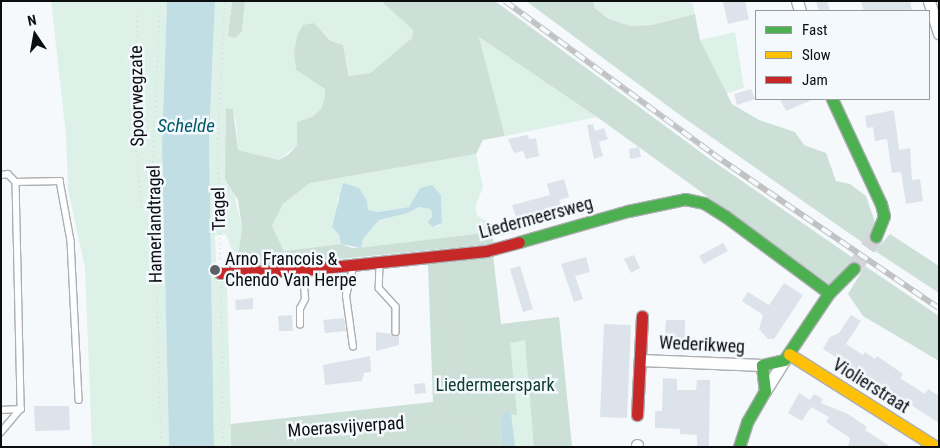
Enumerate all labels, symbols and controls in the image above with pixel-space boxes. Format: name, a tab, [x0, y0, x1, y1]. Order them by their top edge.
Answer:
north arrow	[10, 10, 60, 60]
legend	[755, 10, 930, 100]
text: N	[26, 12, 38, 29]
text: Fast	[802, 21, 827, 39]
street label: Spoorwegzate	[125, 45, 149, 147]
text: Slow	[802, 46, 831, 64]
text: Jam	[802, 71, 828, 89]
water label: Schelde	[157, 115, 215, 137]
street label: Hamerlandtragel	[143, 165, 167, 283]
street label: Tragel	[208, 187, 230, 231]
street label: Liedermeersweg	[477, 192, 595, 244]
place label: Arno Francois & Chendo Van Herpe	[225, 249, 357, 292]
marker: Arno Francois & Chendo Van Herpe	[209, 264, 221, 276]
street label: Wederikweg	[659, 332, 745, 358]
street label: Violierstraat	[829, 354, 913, 418]
park label: Liedermeerspark	[435, 374, 555, 396]
street label: Moerasvijverpad	[287, 412, 405, 442]

